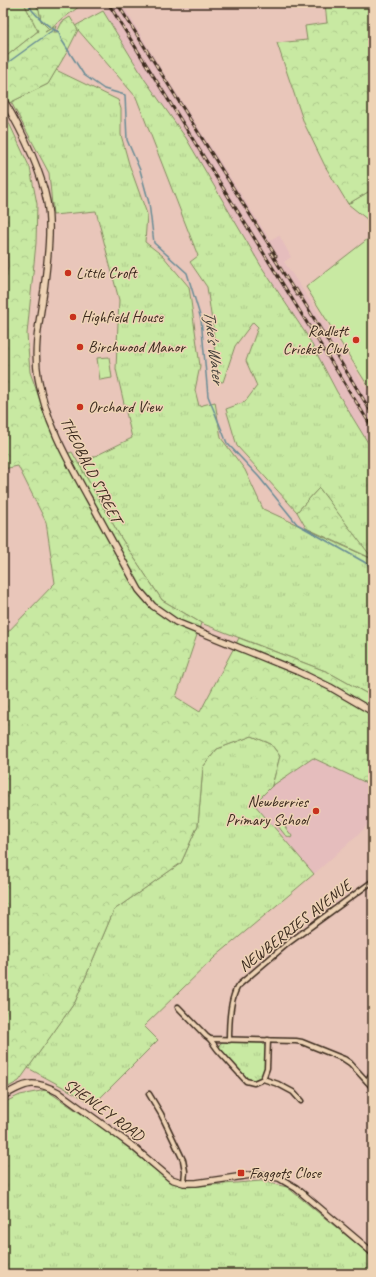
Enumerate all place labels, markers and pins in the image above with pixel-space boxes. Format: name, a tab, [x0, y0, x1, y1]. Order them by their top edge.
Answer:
place label: Little Croft	[76, 263, 138, 283]
marker: Little Croft	[63, 268, 73, 278]
place label: Highfield House	[81, 307, 165, 327]
marker: Highfield House	[68, 312, 78, 322]
place label: Radlett Cricket Club	[283, 321, 350, 359]
marker: Radlett Cricket Club	[351, 335, 361, 345]
place label: Birchwood Manor	[88, 337, 187, 357]
marker: Birchwood Manor	[75, 342, 85, 352]
place label: Orchard View	[88, 397, 164, 417]
marker: Orchard View	[75, 402, 85, 412]
place label: Newberries Primary School	[226, 792, 311, 830]
marker: Newberries Primary School	[311, 806, 321, 816]
place label: Faggots Close	[249, 1163, 323, 1183]
marker: Faggots Close	[236, 1168, 246, 1178]

